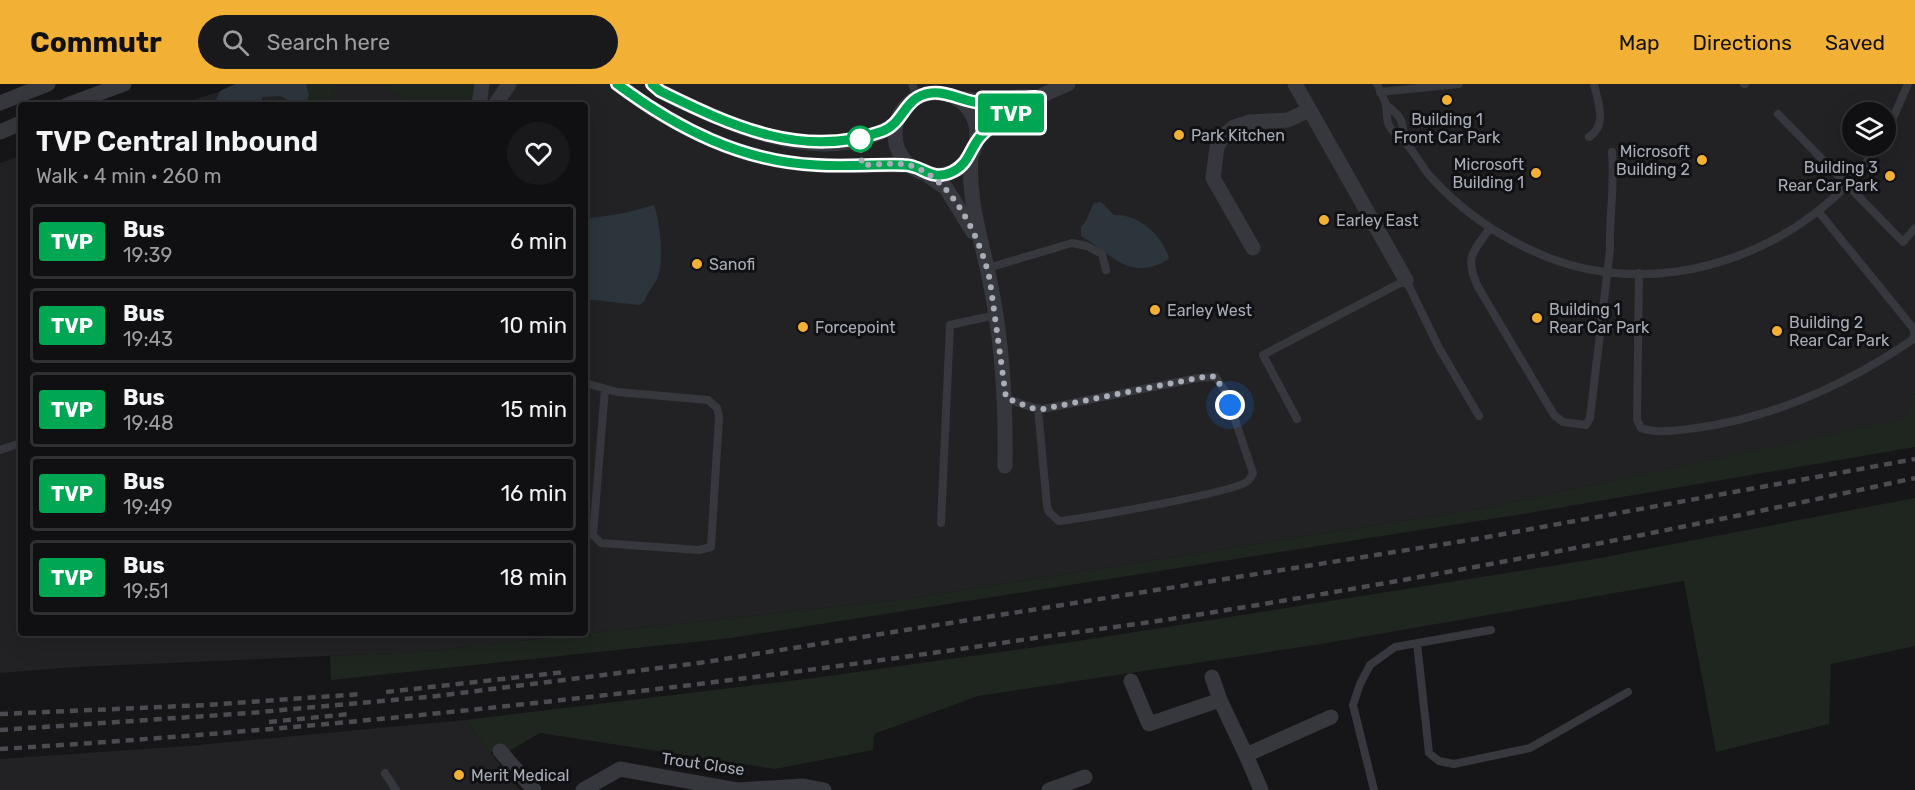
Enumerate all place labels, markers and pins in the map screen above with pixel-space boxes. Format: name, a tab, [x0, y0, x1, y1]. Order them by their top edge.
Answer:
marker: Building 1 Front Car Park	[1440, 93, 1454, 107]
place label: Building 1 Front Car Park	[1394, 110, 1501, 147]
unlabelled marker	[847, 126, 873, 152]
place label: Park Kitchen	[1191, 126, 1285, 145]
marker: Park Kitchen	[1172, 128, 1186, 142]
place label: Microsoft Building 2	[1616, 142, 1690, 179]
marker: Microsoft Building 2	[1695, 153, 1709, 167]
place label: Microsoft Building 1	[1453, 155, 1524, 192]
place label: Building 3 Rear Car Park	[1778, 158, 1879, 195]
marker: Microsoft Building 1	[1529, 166, 1543, 180]
marker: Building 3 Rear Car Park	[1883, 169, 1897, 183]
place label: Earley East	[1336, 211, 1418, 230]
marker: Earley East	[1317, 213, 1331, 227]
place label: Sanofi	[709, 255, 755, 274]
marker: Sanofi	[690, 257, 704, 271]
place label: Building 1 Rear Car Park	[1549, 300, 1650, 337]
place label: Earley West	[1167, 301, 1252, 320]
marker: Earley West	[1148, 303, 1162, 317]
marker: Building 1 Rear Car Park	[1530, 311, 1544, 325]
place label: Building 2 Rear Car Park	[1789, 313, 1890, 350]
place label: Forcepoint	[815, 318, 896, 337]
marker: Forcepoint	[796, 320, 810, 334]
marker: Building 2 Rear Car Park	[1770, 324, 1784, 338]
place label: Merit Medical	[471, 766, 569, 785]
marker: Merit Medical	[452, 768, 466, 782]

